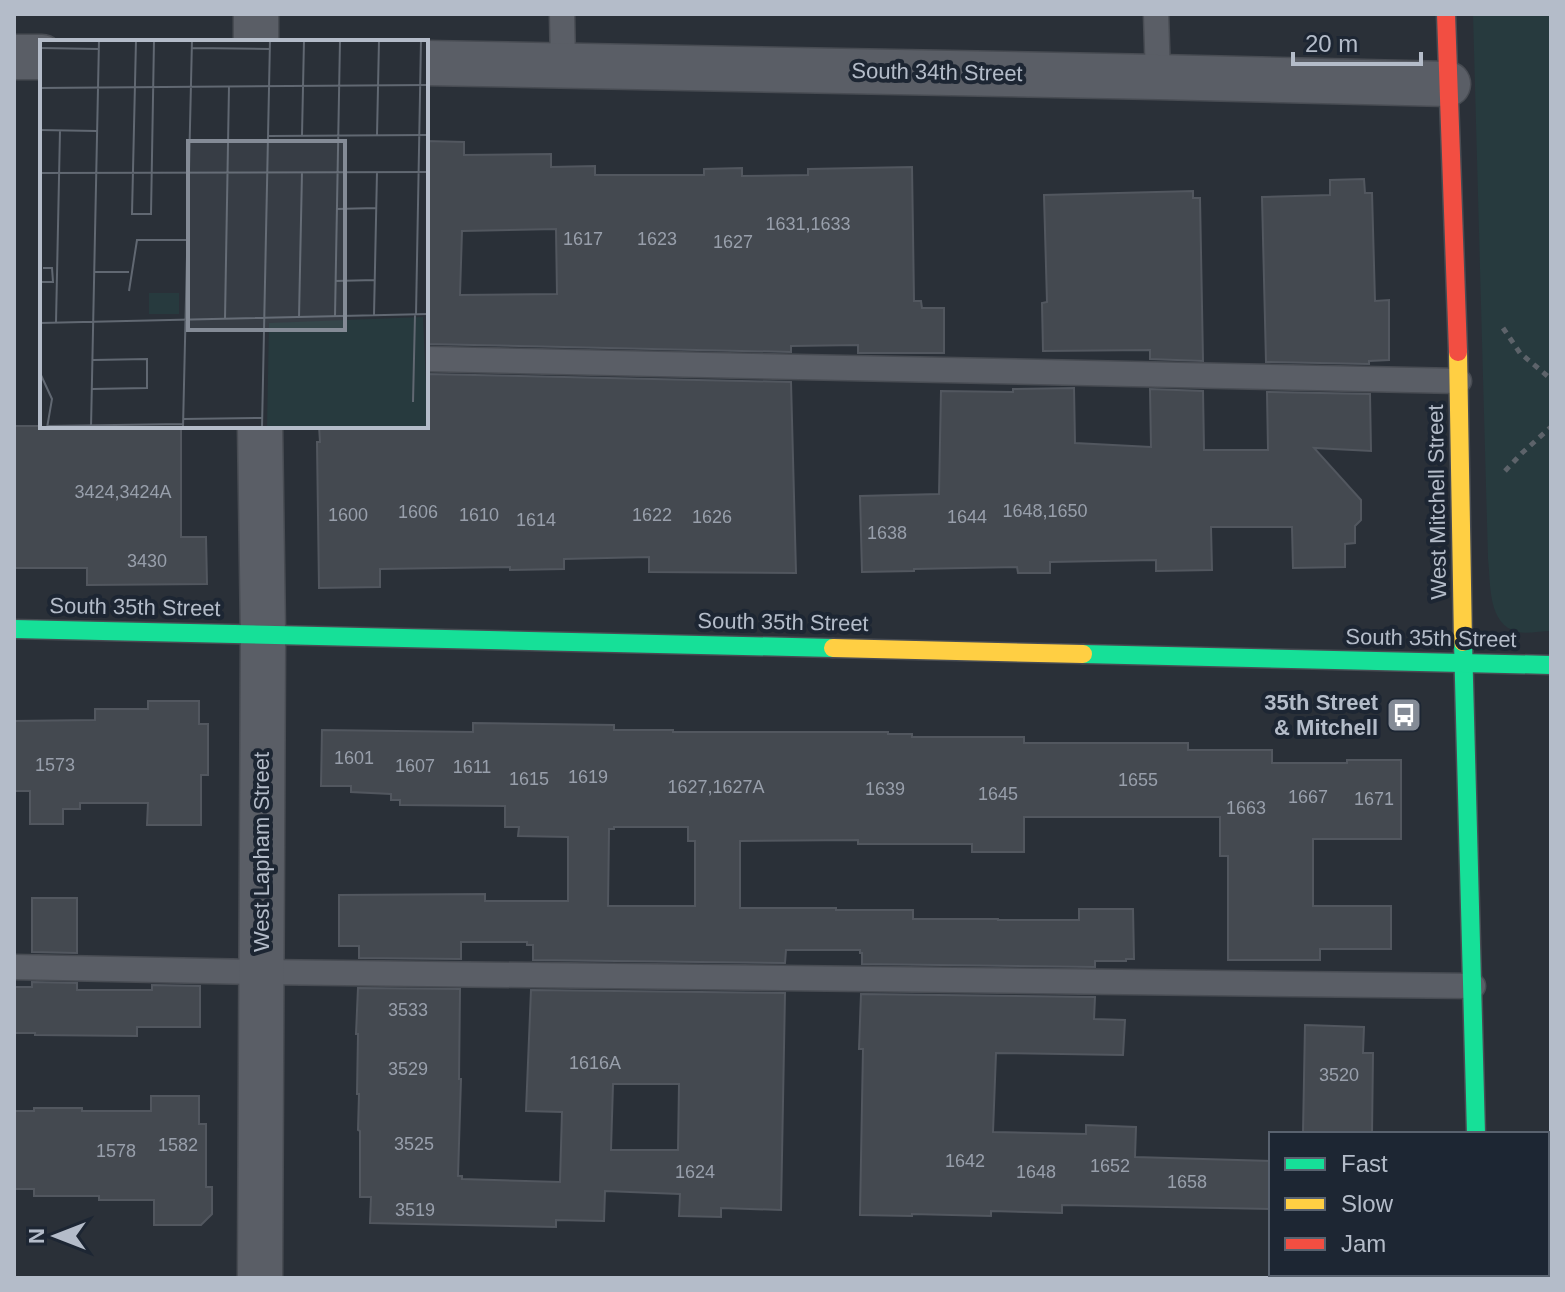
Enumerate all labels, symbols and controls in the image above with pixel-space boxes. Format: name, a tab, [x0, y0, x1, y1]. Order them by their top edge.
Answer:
scale bar	[1293, 16, 1421, 66]
text: 20 m	[1305, 30, 1358, 57]
inset map	[40, 40, 428, 428]
street label: South 34th Street	[851, 58, 1023, 86]
house number: 1631,1633	[765, 214, 851, 234]
house number: 1617	[563, 229, 603, 249]
house number: 1623	[637, 229, 677, 249]
house number: 1627	[713, 232, 753, 252]
street label: West Mitchell Street	[1423, 404, 1451, 600]
house number: 3424,3424A	[74, 482, 172, 502]
house number: 1648,1650	[1002, 501, 1088, 521]
house number: 1606	[398, 502, 438, 522]
house number: 1600	[328, 505, 368, 525]
house number: 1610	[459, 505, 499, 525]
house number: 1622	[632, 505, 672, 525]
house number: 1626	[692, 507, 732, 527]
house number: 1644	[947, 507, 987, 527]
house number: 1614	[516, 510, 556, 530]
house number: 1638	[867, 523, 907, 543]
house number: 3430	[127, 551, 167, 571]
street label: South 35th Street	[49, 593, 221, 621]
street label: South 35th Street	[697, 608, 869, 636]
street label: South 35th Street	[1345, 624, 1517, 652]
place label: 35th Street & Mitchell	[1264, 690, 1379, 740]
bus stop icon: 35th Street & Mitchell	[1385, 696, 1423, 734]
house number: 1601	[334, 748, 374, 768]
street label: West Lapham Street	[249, 752, 274, 952]
house number: 1573	[35, 755, 75, 775]
house number: 1607	[395, 756, 435, 776]
house number: 1611	[453, 757, 491, 777]
house number: 1619	[568, 767, 608, 787]
house number: 1615	[509, 769, 549, 789]
house number: 1655	[1118, 770, 1158, 790]
house number: 1627,1627A	[667, 777, 765, 797]
house number: 1639	[865, 779, 905, 799]
house number: 1645	[978, 784, 1018, 804]
house number: 1667	[1288, 787, 1328, 807]
house number: 1671	[1354, 789, 1394, 809]
house number: 1663	[1226, 798, 1266, 818]
house number: 3533	[388, 1000, 428, 1020]
house number: 1616A	[569, 1053, 621, 1073]
house number: 3529	[388, 1059, 428, 1079]
house number: 3520	[1319, 1065, 1359, 1085]
legend	[1269, 1132, 1549, 1276]
house number: 3525	[394, 1134, 434, 1154]
house number: 1582	[158, 1135, 198, 1155]
house number: 1578	[96, 1141, 136, 1161]
text: Fast	[1341, 1150, 1388, 1177]
house number: 1642	[945, 1151, 985, 1171]
house number: 1652	[1090, 1156, 1130, 1176]
house number: 1624	[675, 1162, 715, 1182]
house number: 1648	[1016, 1162, 1056, 1182]
house number: 1658	[1167, 1172, 1207, 1192]
text: Slow	[1341, 1190, 1394, 1217]
north arrow	[16, 1196, 96, 1276]
house number: 3519	[395, 1200, 435, 1220]
text: N	[24, 1228, 49, 1244]
text: Jam	[1341, 1230, 1386, 1257]

